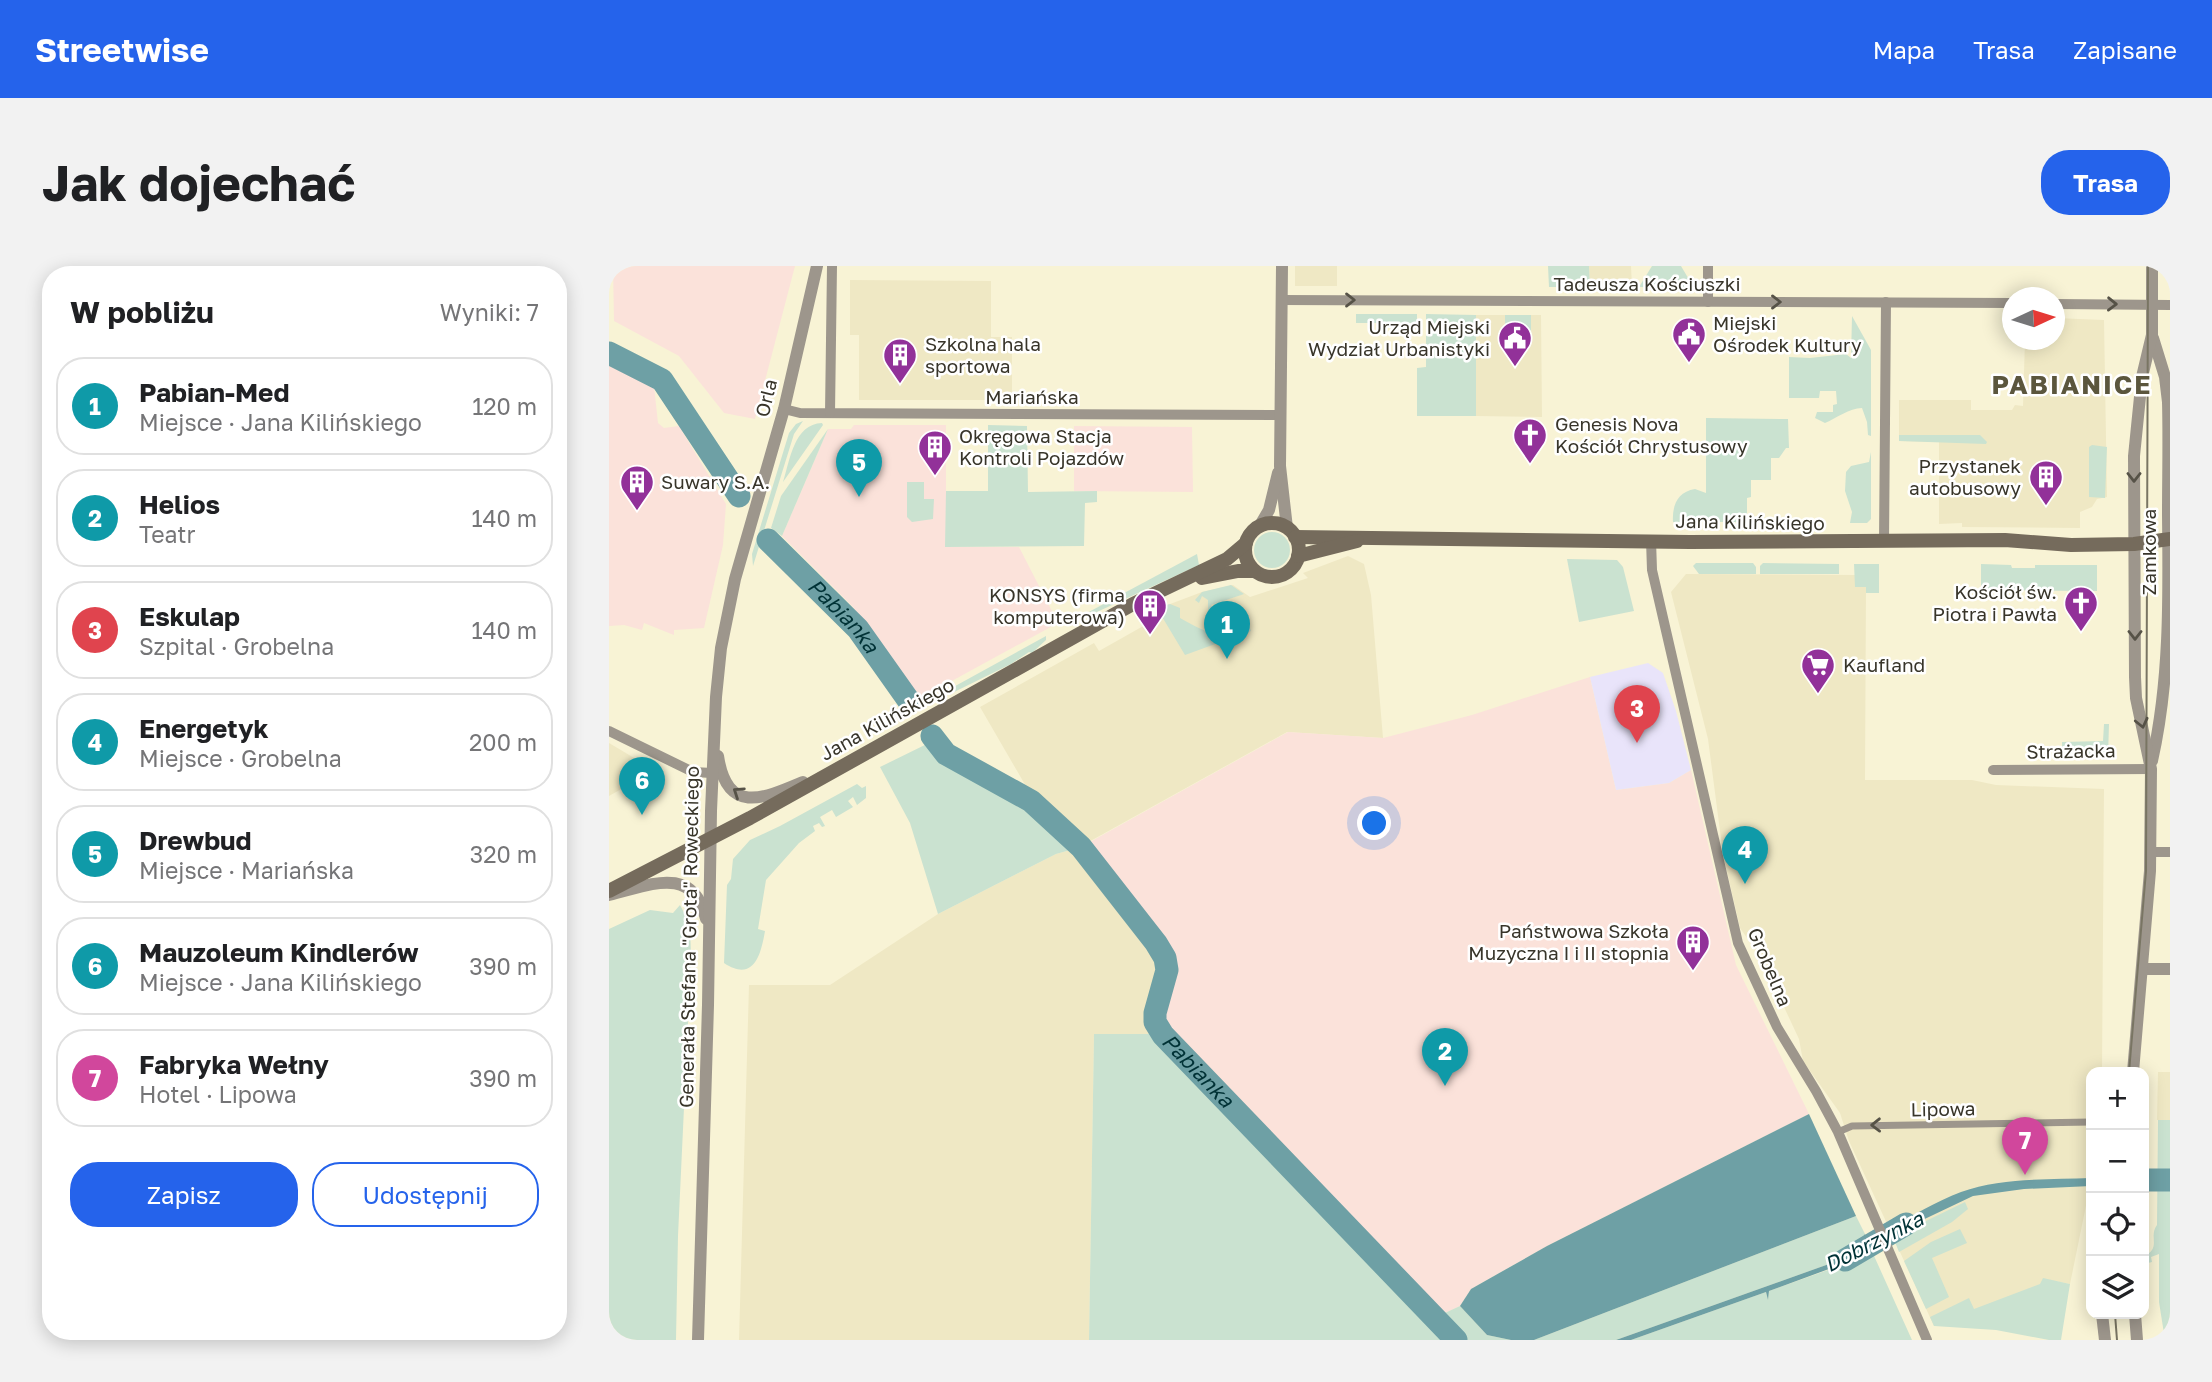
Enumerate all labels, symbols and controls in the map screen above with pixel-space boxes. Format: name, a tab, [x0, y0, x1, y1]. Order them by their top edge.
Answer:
text: Streetwise	[35, 30, 209, 69]
text: Mapa	[1873, 35, 1935, 64]
text: Trasa	[1973, 35, 2035, 64]
text: Zapisane	[2073, 35, 2177, 64]
button: Trasa	[2041, 150, 2170, 215]
text: Jak dojechać	[42, 153, 355, 212]
street label: Tadeusza Kościuszki	[1554, 272, 1740, 295]
north arrow	[2002, 287, 2065, 350]
one-way arrow	[1345, 292, 1355, 308]
text: W pobliżu	[70, 294, 214, 330]
one-way arrow	[1772, 294, 1782, 310]
one-way arrow	[2108, 296, 2118, 312]
text: Wyniki: 7	[440, 298, 539, 326]
place label: Miejski Ośrodek Kultury	[1713, 311, 1862, 356]
place label: Urząd Miejski Wydział Urbanistyki	[1308, 315, 1490, 360]
public building icon: Miejski Ośrodek Kultury	[1670, 315, 1708, 364]
public building icon: Urząd Miejski Wydział Urbanistyki	[1496, 319, 1534, 368]
place label: Szkolna hala sportowa	[925, 332, 1041, 377]
building icon: Szkolna hala sportowa	[881, 336, 919, 385]
district label: PABIANICE	[1991, 369, 2153, 400]
text: Pabian-Med	[139, 377, 289, 408]
street label: Orla	[750, 377, 781, 419]
street label: Mariańska	[985, 385, 1079, 408]
text: 1	[89, 392, 101, 420]
text: 120 m	[472, 392, 537, 420]
text: Miejsce · Jana Kilińskiego	[139, 408, 422, 436]
place label: Genesis Nova Kościół Chrystusowy	[1555, 412, 1748, 457]
church icon: Genesis Nova Kościół Chrystusowy	[1511, 416, 1549, 465]
place label: Okręgowa Stacja Kontroli Pojazdów	[959, 424, 1124, 469]
building icon: Okręgowa Stacja Kontroli Pojazdów	[916, 428, 954, 477]
pin: 5	[836, 439, 882, 497]
place label: Przystanek autobusowy	[1909, 454, 2021, 499]
building icon: Przystanek autobusowy	[2027, 458, 2065, 507]
building icon: Suwary S.A.	[618, 463, 656, 512]
place label: Suwary S.A.	[661, 470, 770, 493]
one-way arrow	[2126, 472, 2142, 483]
text: Helios	[139, 489, 220, 520]
text: 2	[88, 504, 102, 532]
text: 140 m	[471, 504, 537, 532]
street label: Jana Kilińskiego	[1675, 509, 1825, 534]
street label: Zamkowa	[2137, 509, 2160, 595]
text: Teatr	[139, 520, 195, 548]
water label: Pabianka	[803, 573, 885, 659]
place label: Kościół św. Piotra i Pawła	[1933, 580, 2057, 625]
place label: KONSYS (firma komputerowa)	[989, 583, 1125, 628]
church icon: Kościół św. Piotra i Pawła	[2062, 584, 2100, 633]
building icon: KONSYS (firma komputerowa)	[1131, 587, 1169, 636]
text: Eskulap	[139, 601, 240, 632]
pin: 1	[1204, 601, 1250, 659]
text: 3	[88, 616, 102, 644]
text: 140 m	[471, 616, 537, 644]
one-way arrow	[2127, 630, 2143, 641]
text: Szpital · Grobelna	[139, 632, 334, 660]
supermarket icon: Kaufland	[1799, 646, 1837, 695]
place label: Kaufland	[1843, 653, 1925, 676]
street label: Jana Kilińskiego	[816, 672, 958, 765]
pin: 3	[1614, 685, 1660, 743]
text: Energetyk	[139, 713, 269, 744]
one-way arrow	[2133, 717, 2148, 729]
text: 4	[88, 728, 102, 756]
text: 200 m	[469, 728, 537, 756]
street label: Strażacka	[2026, 738, 2116, 763]
text: Miejsce · Grobelna	[139, 744, 342, 772]
pin: 6	[619, 757, 665, 815]
street label: Generała Stefana "Grota" Roweckiego	[674, 766, 703, 1108]
one-way arrow	[733, 787, 746, 800]
your location	[1357, 806, 1391, 840]
text: Drewbud	[139, 825, 252, 856]
pin: 4	[1722, 826, 1768, 884]
text: 5	[88, 840, 102, 868]
text: 320 m	[470, 840, 537, 868]
text: Miejsce · Mariańska	[139, 856, 354, 884]
place label: Państwowa Szkoła Muzyczna I i II stopnia	[1468, 919, 1669, 964]
building icon: Państwowa Szkoła Muzyczna I i II stopnia	[1674, 923, 1712, 972]
street label: Grobelna	[1744, 924, 1797, 1010]
text: Mauzoleum Kindlerów	[139, 937, 418, 968]
text: 6	[88, 952, 102, 980]
text: 390 m	[469, 952, 537, 980]
text: Miejsce · Jana Kilińskiego	[139, 968, 422, 996]
water label: Pabianka	[1157, 1028, 1240, 1113]
pin: 2	[1422, 1028, 1468, 1086]
text: Fabryka Wełny	[139, 1049, 329, 1080]
text: 7	[89, 1064, 101, 1092]
text: 390 m	[469, 1064, 537, 1092]
map controls	[2086, 1067, 2149, 1319]
button: +	[2086, 1067, 2149, 1130]
text: Hotel · Lipowa	[139, 1080, 297, 1108]
street label: Lipowa	[1911, 1096, 1975, 1121]
one-way arrow	[1870, 1117, 1881, 1133]
pin: 7	[2002, 1117, 2048, 1175]
button: −	[2086, 1130, 2149, 1193]
button: Zapisz	[70, 1162, 298, 1227]
button: Udostępnij	[312, 1162, 539, 1227]
button: locate	[2086, 1193, 2149, 1256]
water label: Dobrzynka	[1820, 1205, 1928, 1277]
button: layers	[2086, 1256, 2149, 1319]

